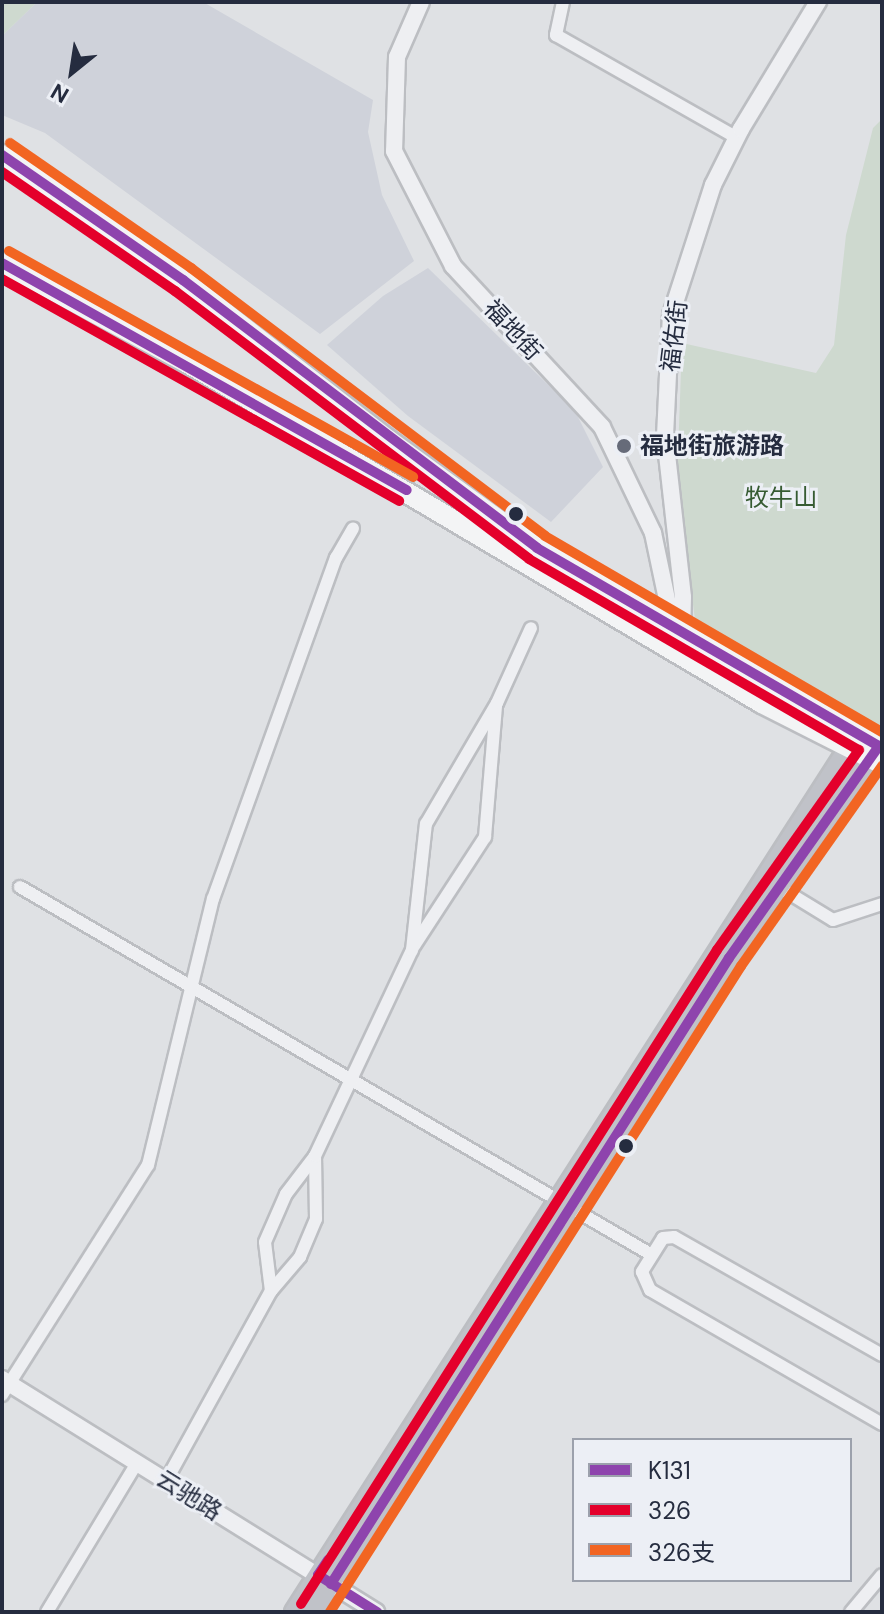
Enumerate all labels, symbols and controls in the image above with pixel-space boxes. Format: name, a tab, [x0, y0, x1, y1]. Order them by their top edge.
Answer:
north arrow	[32, 32, 112, 112]
text: N	[46, 77, 74, 110]
street label: 福地街	[478, 294, 548, 366]
street label: 福佑街	[655, 299, 693, 373]
place label: 福地街旅游路	[640, 432, 784, 460]
marker: 福地街旅游路	[615, 437, 633, 455]
park label: 牧牛山	[745, 484, 817, 512]
unlabelled marker	[508, 506, 524, 522]
unlabelled marker	[618, 1138, 634, 1154]
legend	[572, 1438, 852, 1582]
text: K131	[648, 1455, 691, 1486]
street label: 云驰路	[151, 1464, 227, 1526]
text: 326	[648, 1495, 691, 1526]
text: 326支	[648, 1537, 715, 1568]

